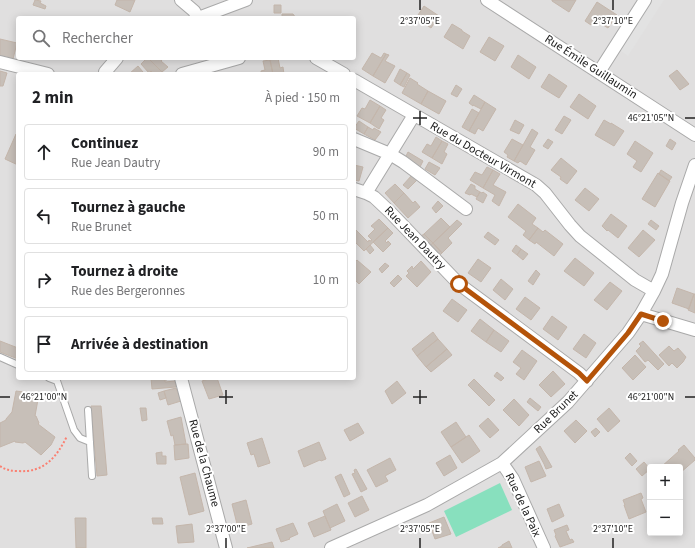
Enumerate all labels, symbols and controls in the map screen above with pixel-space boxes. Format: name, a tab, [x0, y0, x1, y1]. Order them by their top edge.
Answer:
text: 2°37'05"E	[400, 14, 440, 28]
text: 2°37'10"E	[593, 14, 633, 28]
search box	[16, 16, 356, 60]
icon: search	[30, 27, 52, 49]
text: Rechercher	[62, 28, 133, 49]
street label: Rue Émile Guillaumin	[541, 31, 641, 103]
text: 2 min	[32, 86, 73, 110]
text: À pied · 150 m	[265, 89, 340, 107]
text: 46°21'05"N	[628, 111, 674, 125]
street label: Rue du Docteur Virmont	[427, 118, 539, 192]
text: Continuez	[71, 133, 138, 154]
icon: ahead	[33, 141, 55, 163]
text: 90 m	[313, 143, 339, 161]
text: Rue Jean Dautry	[71, 154, 160, 172]
text: Tournez à gauche	[71, 197, 186, 218]
street label: Rue Jean Dautry	[380, 202, 450, 274]
icon: left	[33, 205, 55, 227]
text: 50 m	[313, 207, 339, 225]
text: Rue Brunet	[71, 218, 132, 236]
text: Tournez à droite	[71, 261, 178, 282]
icon: right	[33, 269, 55, 291]
text: 10 m	[313, 271, 339, 289]
route start	[450, 275, 468, 293]
text: Rue des Bergeronnes	[71, 282, 185, 300]
route end	[654, 312, 672, 330]
icon: arrive	[33, 333, 55, 355]
text: Arrivée à destination	[71, 334, 208, 355]
street label: Rue Brunet	[530, 386, 582, 438]
text: 46°21'00"N	[21, 390, 67, 404]
text: 46°21'00"N	[628, 390, 674, 404]
street label: Rue de la Chaume	[184, 417, 224, 509]
map controls	[647, 464, 683, 536]
button: +	[647, 464, 683, 500]
street label: Rue de la Paix	[501, 470, 546, 540]
button: −	[647, 500, 683, 536]
text: 2°37'00"E	[206, 522, 246, 536]
text: 2°37'05"E	[400, 522, 440, 536]
text: 2°37'10"E	[593, 522, 633, 536]

